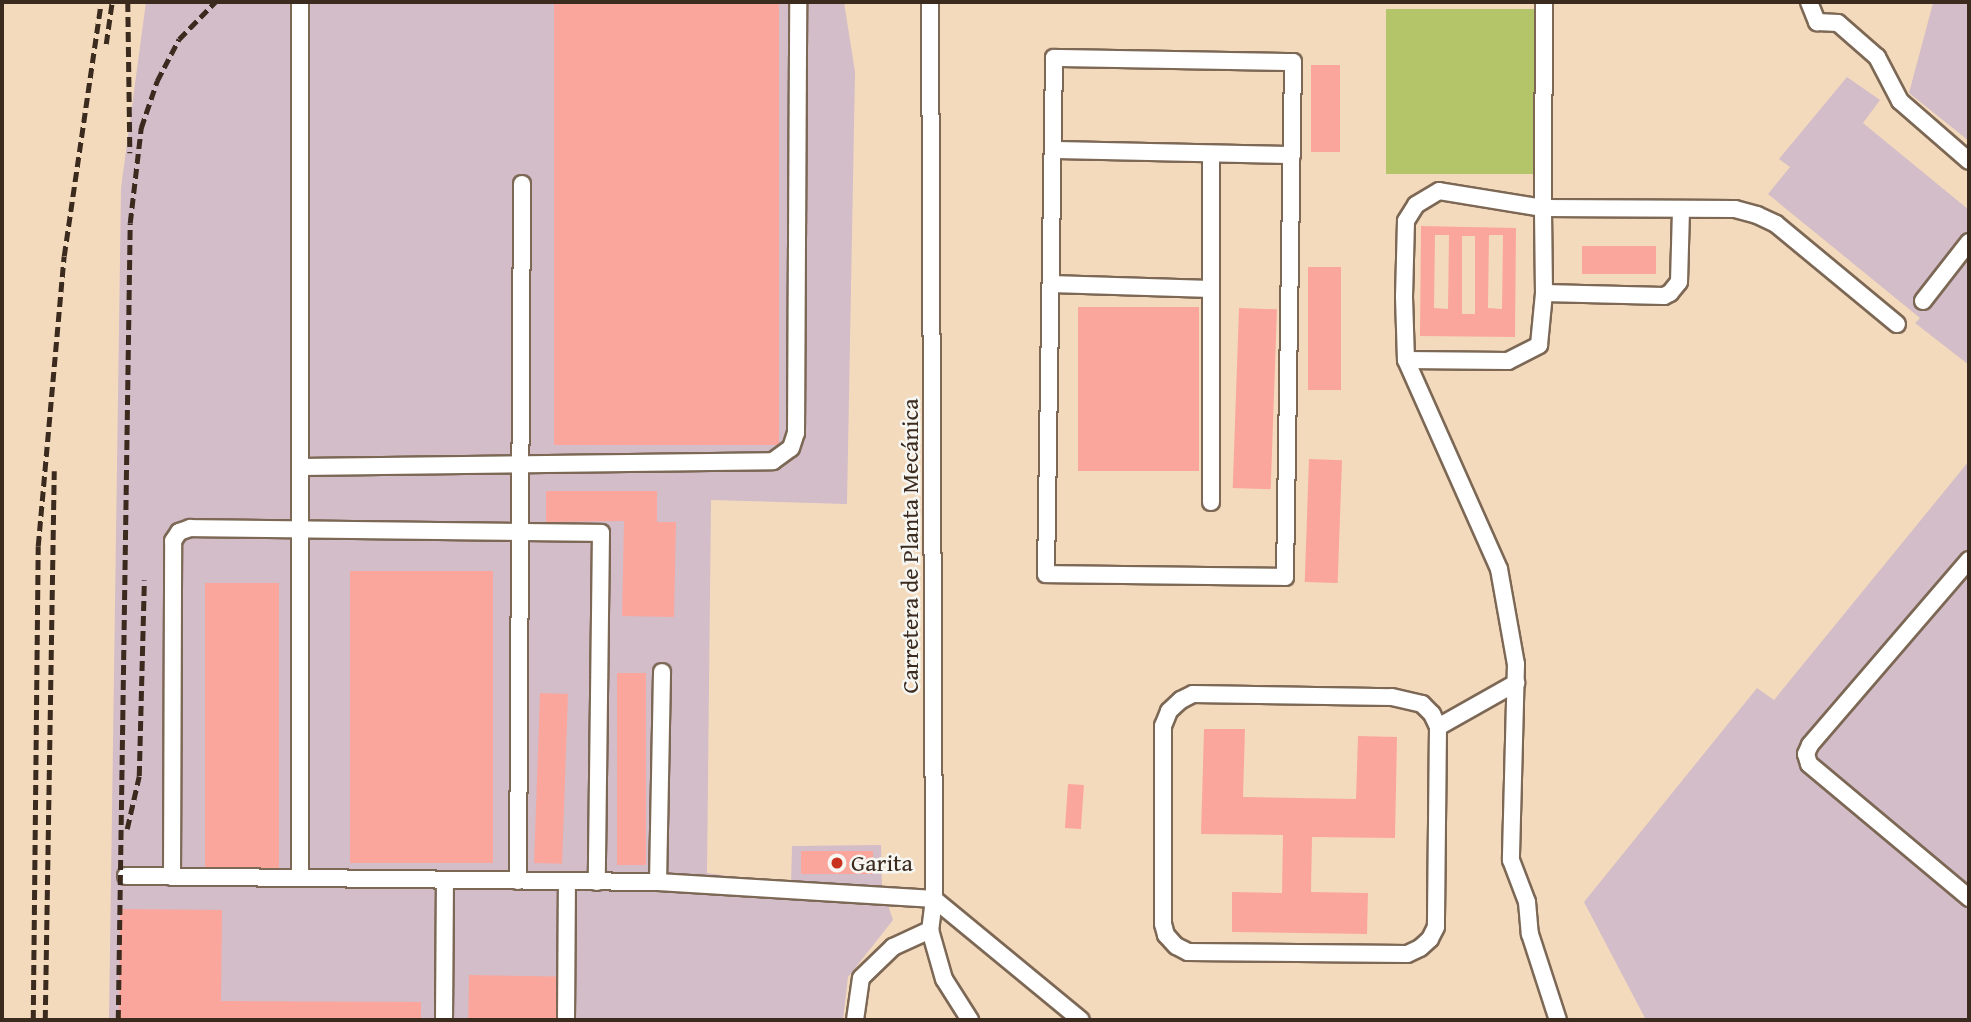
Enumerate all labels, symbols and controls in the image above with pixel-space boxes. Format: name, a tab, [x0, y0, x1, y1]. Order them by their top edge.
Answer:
street label: Carretera de Planta Mecánica	[896, 398, 924, 694]
place label: Garita	[851, 849, 913, 877]
marker: Garita	[829, 855, 845, 871]

